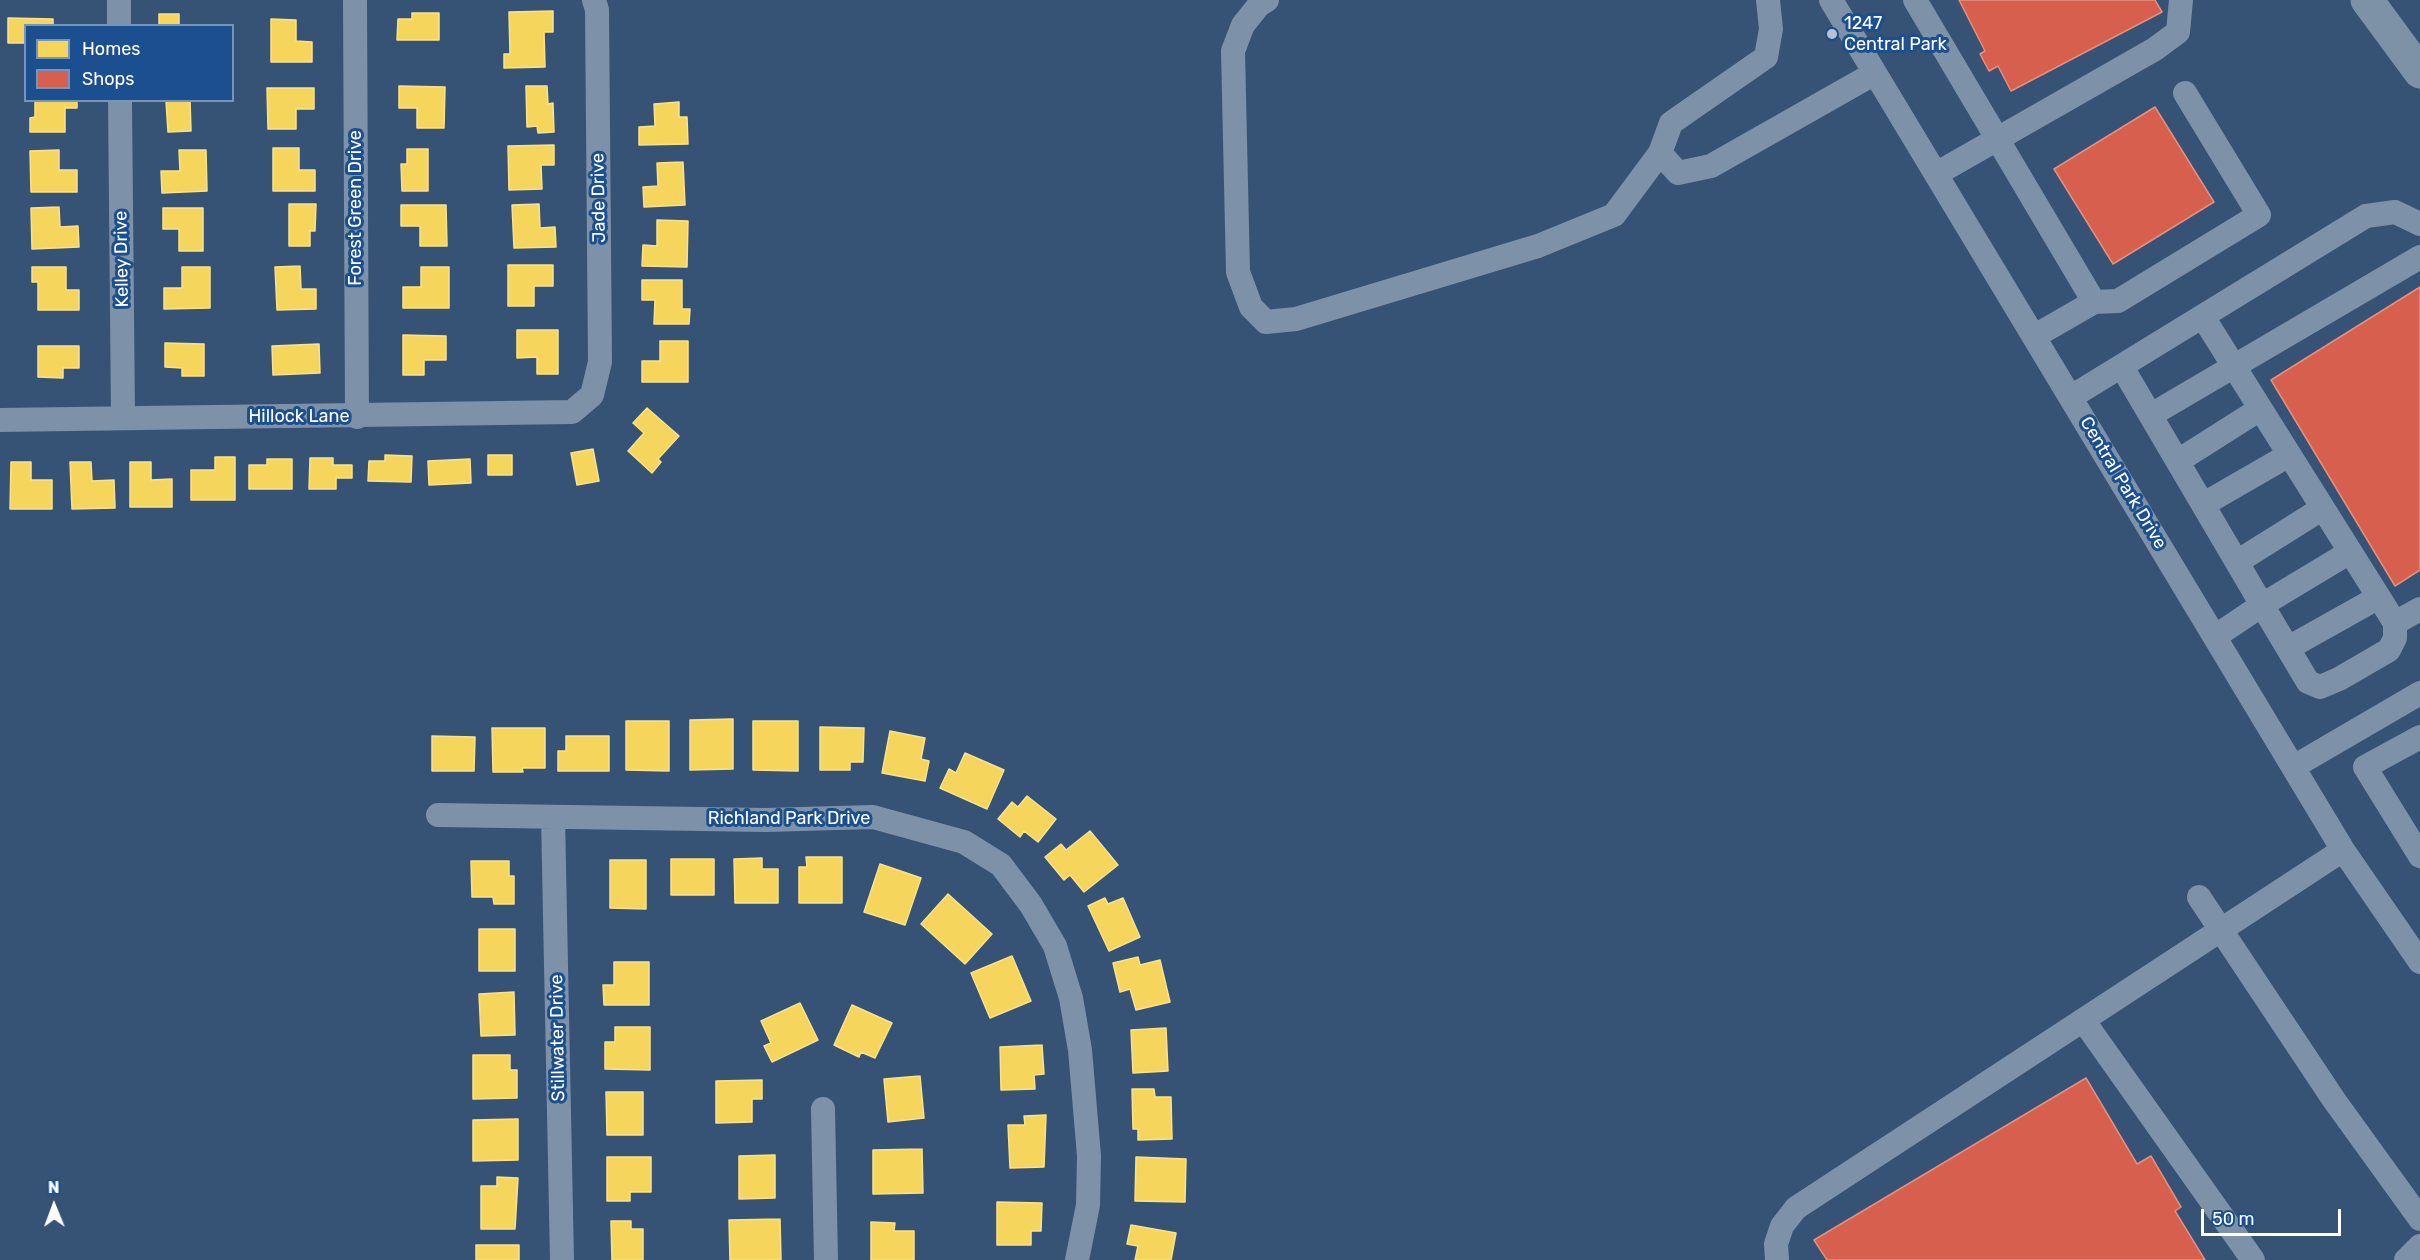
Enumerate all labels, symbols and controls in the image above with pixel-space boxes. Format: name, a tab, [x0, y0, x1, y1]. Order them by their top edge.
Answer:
place label: 1247 Central Park	[1844, 13, 1947, 56]
legend	[24, 24, 234, 102]
marker: 1247 Central Park	[1825, 27, 1839, 41]
text: Homes	[82, 38, 140, 60]
text: Shops	[82, 68, 134, 90]
street label: Forest Green Drive	[345, 130, 367, 286]
street label: Jade Drive	[587, 153, 611, 243]
street label: Kelley Drive	[110, 211, 134, 307]
street label: Hillock Lane	[249, 406, 349, 428]
street label: Central Park Drive	[2075, 413, 2171, 553]
street label: Richland Park Drive	[708, 808, 870, 830]
street label: Stillwater Drive	[546, 974, 570, 1102]
north arrow	[24, 1176, 84, 1236]
text: N	[48, 1178, 60, 1197]
scale bar	[2204, 1197, 2344, 1235]
text: 50 m	[2212, 1208, 2255, 1230]

